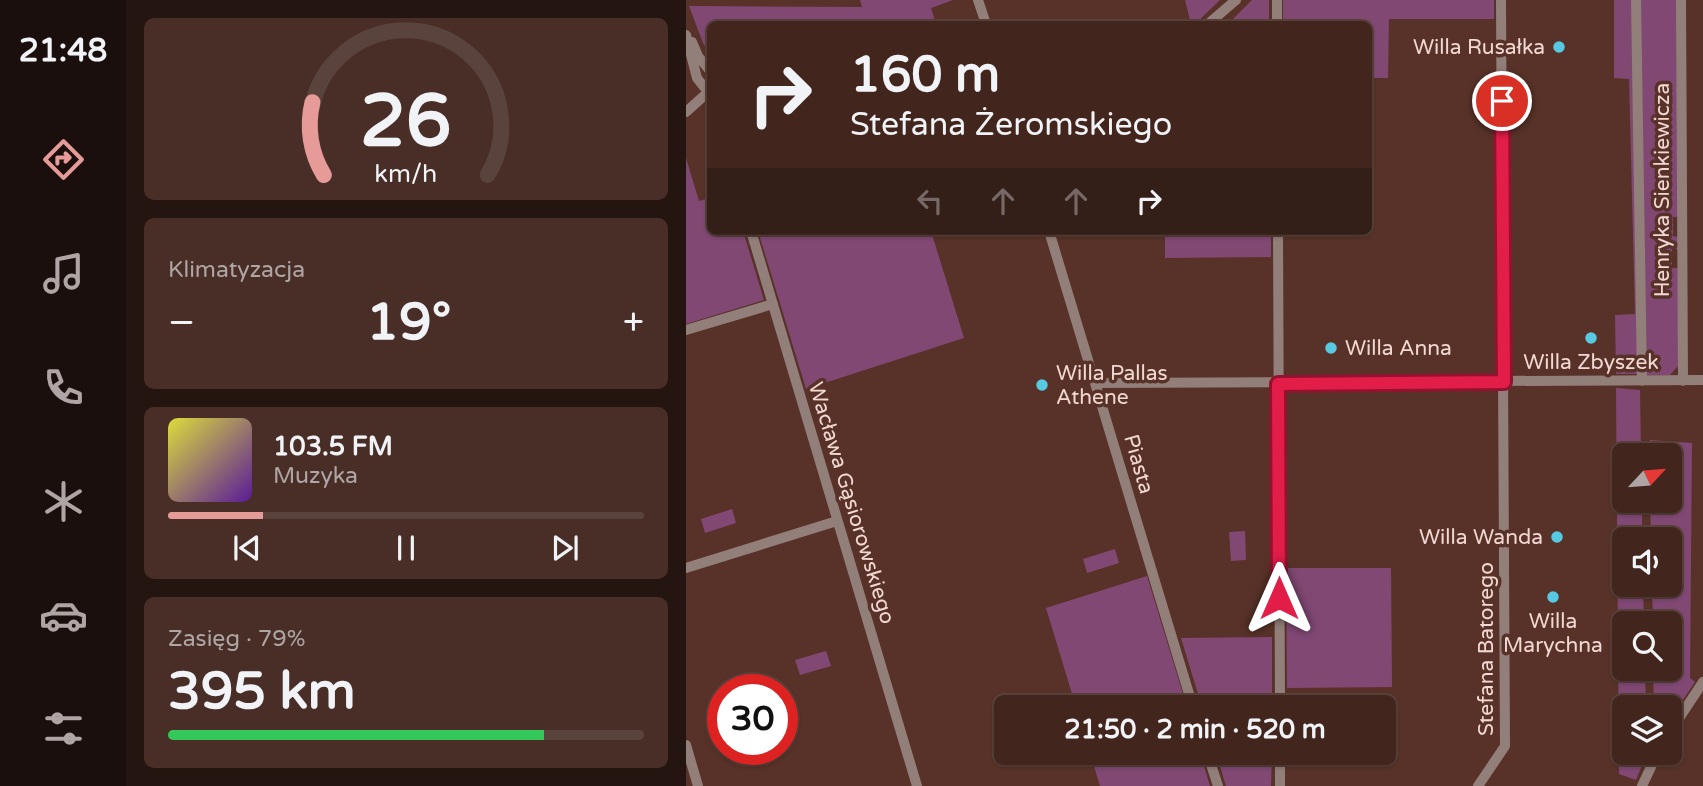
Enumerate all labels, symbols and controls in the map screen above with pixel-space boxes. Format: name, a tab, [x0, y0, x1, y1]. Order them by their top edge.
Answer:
text: 21:48	[19, 32, 107, 70]
place label: Willa Rusałka	[1413, 35, 1545, 60]
marker: Willa Rusałka	[1551, 39, 1567, 55]
text: 160 m	[850, 46, 1000, 105]
icon: right	[735, 49, 826, 140]
pin	[1472, 71, 1532, 131]
text: 26	[360, 78, 452, 166]
icon: arrive	[1483, 82, 1521, 120]
street label: Henryka Sienkiewicza	[1650, 83, 1675, 297]
text: Stefana Żeromskiego	[850, 106, 1172, 144]
icon: directions	[39, 135, 88, 184]
text: km/h	[375, 159, 437, 189]
icon: left	[911, 182, 949, 220]
icon: ahead	[984, 182, 1022, 220]
icon: ahead	[1057, 182, 1095, 220]
icon: right	[1130, 182, 1168, 220]
icon: music	[39, 249, 88, 298]
text: Klimatyzacja	[168, 256, 305, 284]
text: 19°	[366, 291, 451, 354]
text: −	[168, 300, 195, 346]
text: +	[623, 300, 644, 346]
marker: Willa Zbyszek	[1583, 330, 1599, 346]
place label: Willa Anna	[1345, 336, 1452, 361]
marker: Willa Anna	[1323, 340, 1339, 356]
place label: Willa Zbyszek	[1523, 350, 1659, 375]
place label: Willa Pallas Athene	[1056, 361, 1168, 410]
icon: phone	[39, 363, 88, 412]
marker: Willa Pallas Athene	[1034, 377, 1050, 393]
street label: Wacława Gąsiorowskiego	[803, 379, 900, 627]
text: 103.5 FM	[273, 431, 393, 462]
street label: Piasta	[1118, 431, 1159, 497]
north arrow	[1612, 443, 1682, 513]
map controls	[1612, 443, 1682, 765]
text: Muzyka	[273, 462, 358, 490]
icon: climate	[39, 477, 88, 526]
place label: Willa Wanda	[1419, 525, 1543, 550]
button: sound	[1612, 527, 1682, 597]
icon: previous	[228, 529, 266, 567]
icon: pause	[387, 529, 425, 567]
icon: next	[546, 529, 584, 567]
marker: Willa Wanda	[1549, 529, 1565, 545]
position arrow	[1242, 561, 1316, 635]
street label: Stefana Batorego	[1474, 562, 1499, 736]
marker: Willa Marychna	[1545, 589, 1561, 605]
icon: car	[39, 591, 88, 640]
place label: Willa Marychna	[1503, 609, 1603, 658]
button: search	[1612, 611, 1682, 681]
text: Zasięg · 79%	[168, 625, 305, 653]
text: 395 km	[168, 660, 356, 723]
speed limit sign: 30	[707, 674, 798, 765]
button: layers	[1612, 695, 1682, 765]
icon: filters	[39, 704, 88, 753]
text: 21:50 · 2 min · 520 m	[1064, 714, 1326, 745]

